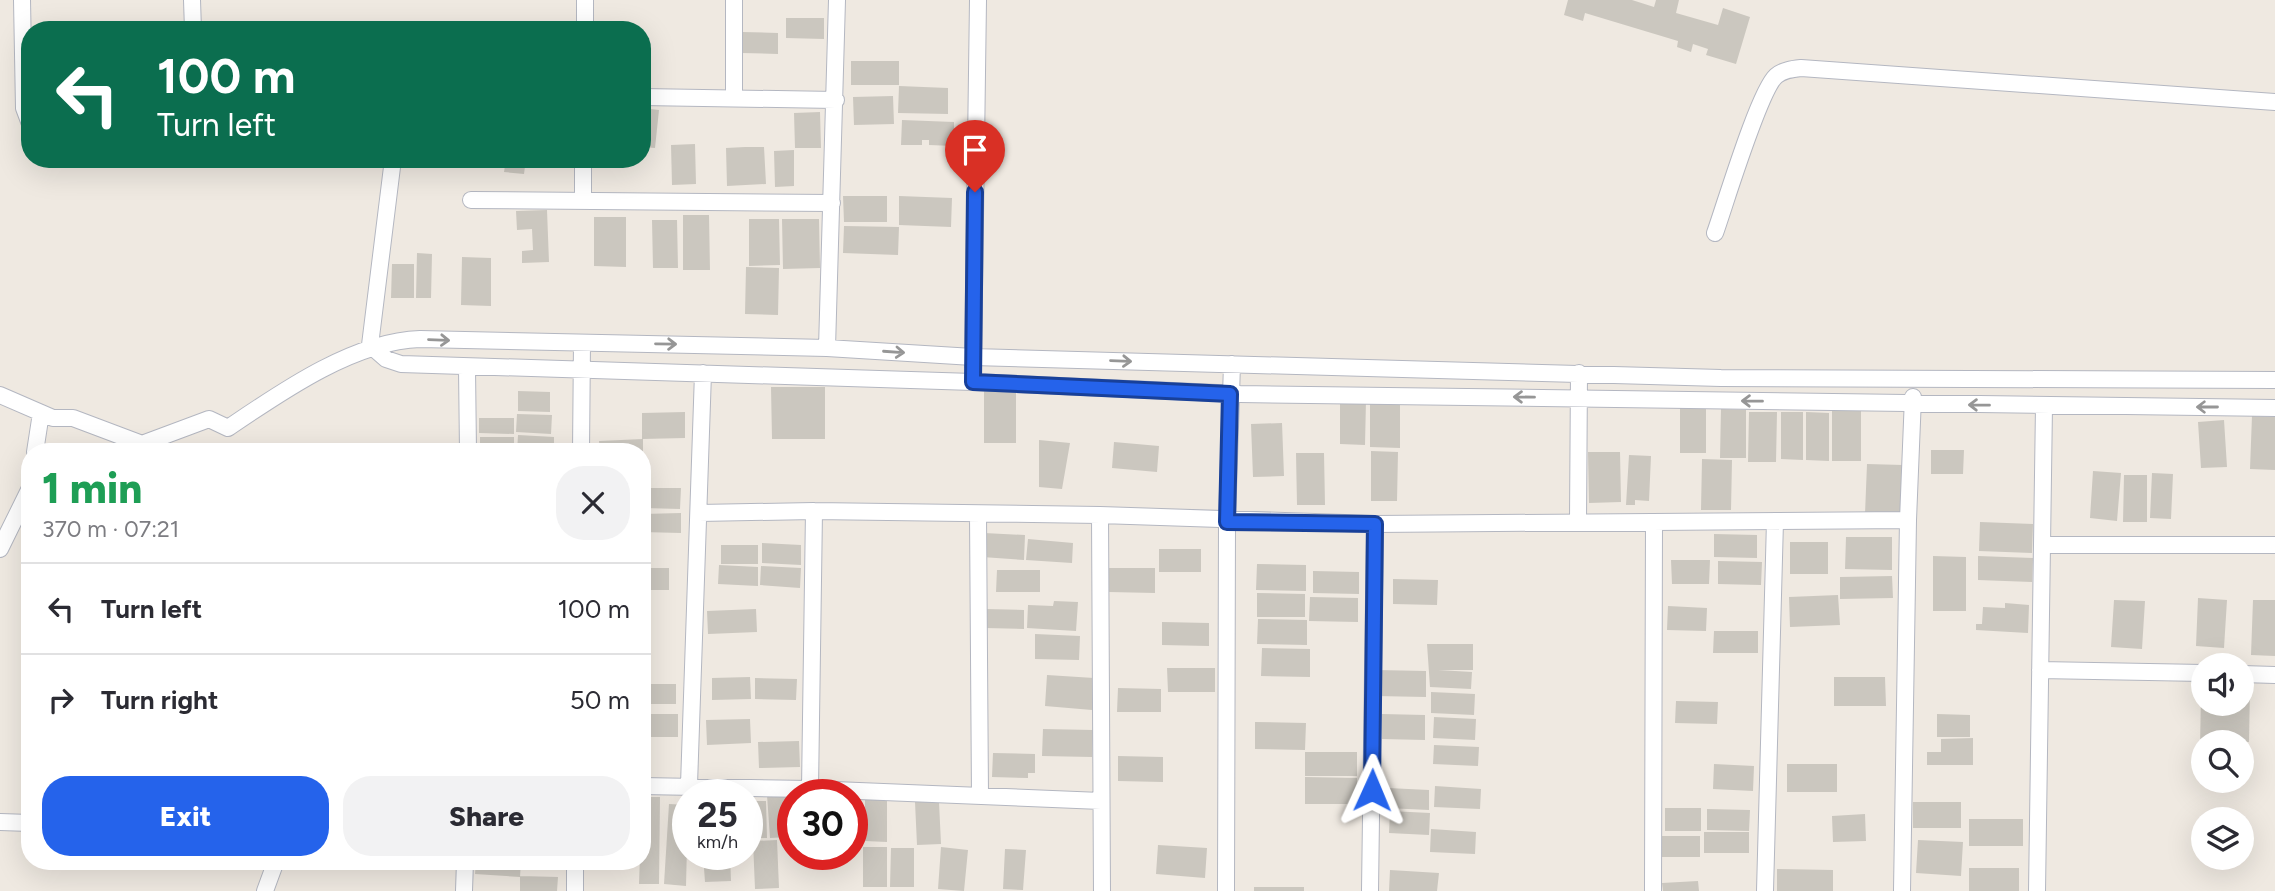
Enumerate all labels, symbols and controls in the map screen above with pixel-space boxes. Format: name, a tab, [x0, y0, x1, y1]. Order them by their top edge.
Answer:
text: 100 m	[157, 46, 296, 105]
icon: left	[42, 49, 133, 140]
text: Turn left	[157, 106, 276, 144]
pin	[945, 120, 1005, 192]
icon: arrive	[956, 131, 994, 169]
one-way arrow	[427, 333, 450, 347]
one-way arrow	[655, 338, 678, 351]
one-way arrow	[882, 346, 904, 359]
one-way arrow	[1109, 354, 1132, 367]
one-way arrow	[1513, 390, 1536, 404]
one-way arrow	[1741, 394, 1764, 408]
one-way arrow	[1968, 398, 1991, 412]
one-way arrow	[2196, 400, 2219, 414]
text: 1 min	[42, 463, 142, 514]
button: close	[556, 466, 630, 540]
text: 370 m · 07:21	[42, 515, 179, 543]
icon: left	[42, 590, 80, 628]
text: Turn left	[101, 593, 202, 625]
text: 100 m	[557, 593, 630, 625]
map controls	[2191, 653, 2254, 870]
button: sound	[2191, 653, 2254, 716]
icon: right	[42, 681, 80, 719]
text: Turn right	[101, 684, 218, 716]
text: 50 m	[570, 684, 630, 716]
button: search	[2191, 730, 2254, 793]
position arrow	[1335, 753, 1409, 827]
button: Exit	[42, 776, 329, 856]
button: Share	[343, 776, 630, 856]
speed limit sign: 30	[777, 779, 868, 870]
text: 25	[697, 794, 738, 836]
button: layers	[2191, 807, 2254, 870]
text: km/h	[697, 831, 738, 853]

